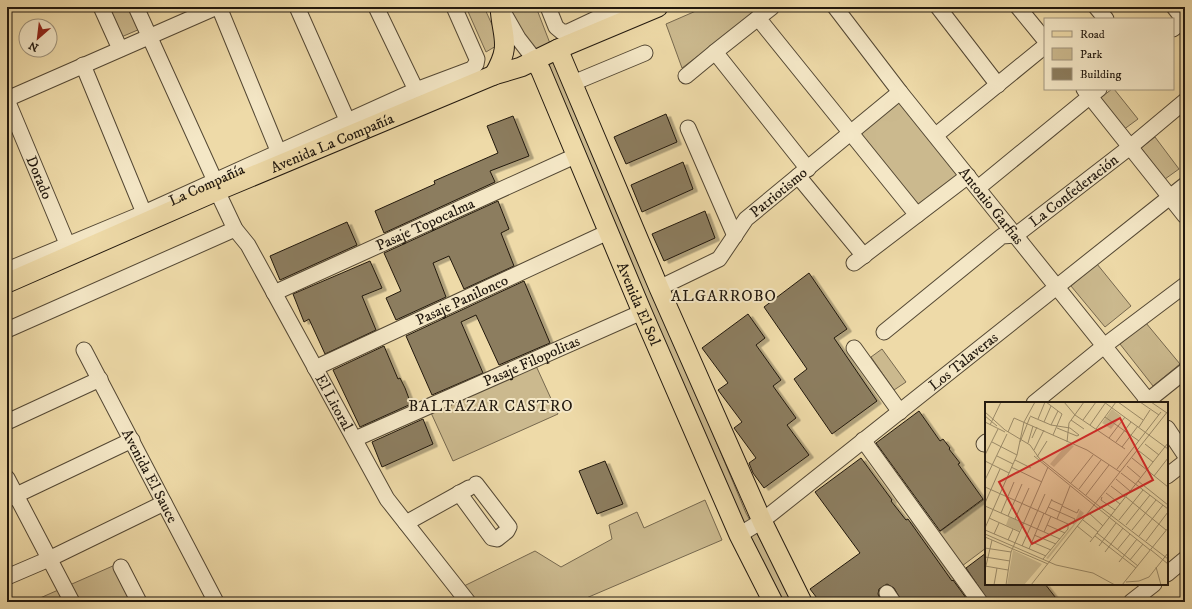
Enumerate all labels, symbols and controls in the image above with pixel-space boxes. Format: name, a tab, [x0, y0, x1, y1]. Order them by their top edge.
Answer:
north arrow	[18, 18, 58, 58]
legend	[1044, 18, 1174, 90]
text: Road	[1080, 27, 1105, 42]
text: N	[27, 38, 41, 54]
text: Park	[1080, 47, 1102, 62]
text: Building	[1080, 67, 1121, 82]
street label: Avenida La Compañía	[268, 108, 397, 177]
street label: La Confederación	[1025, 150, 1122, 231]
street label: Dorado	[22, 153, 57, 202]
street label: La Compañía	[166, 159, 248, 210]
street label: Patriotismo	[746, 163, 811, 221]
street label: Antonio Garfias	[955, 163, 1028, 248]
street label: Pasaje Topocalma	[373, 193, 478, 255]
street label: Avenida El Sol	[613, 259, 665, 349]
street label: Pasaje Panilonco	[413, 270, 511, 329]
district label: ALGARROBO	[671, 286, 777, 306]
street label: Los Talaveras	[925, 328, 1002, 394]
street label: Pasaje Filopolitas	[480, 331, 583, 391]
street label: El Litoral	[311, 371, 357, 434]
district label: BALTAZAR CASTRO	[408, 396, 574, 416]
inset map	[985, 402, 1168, 585]
street label: Avenida El Sauce	[117, 426, 182, 526]

